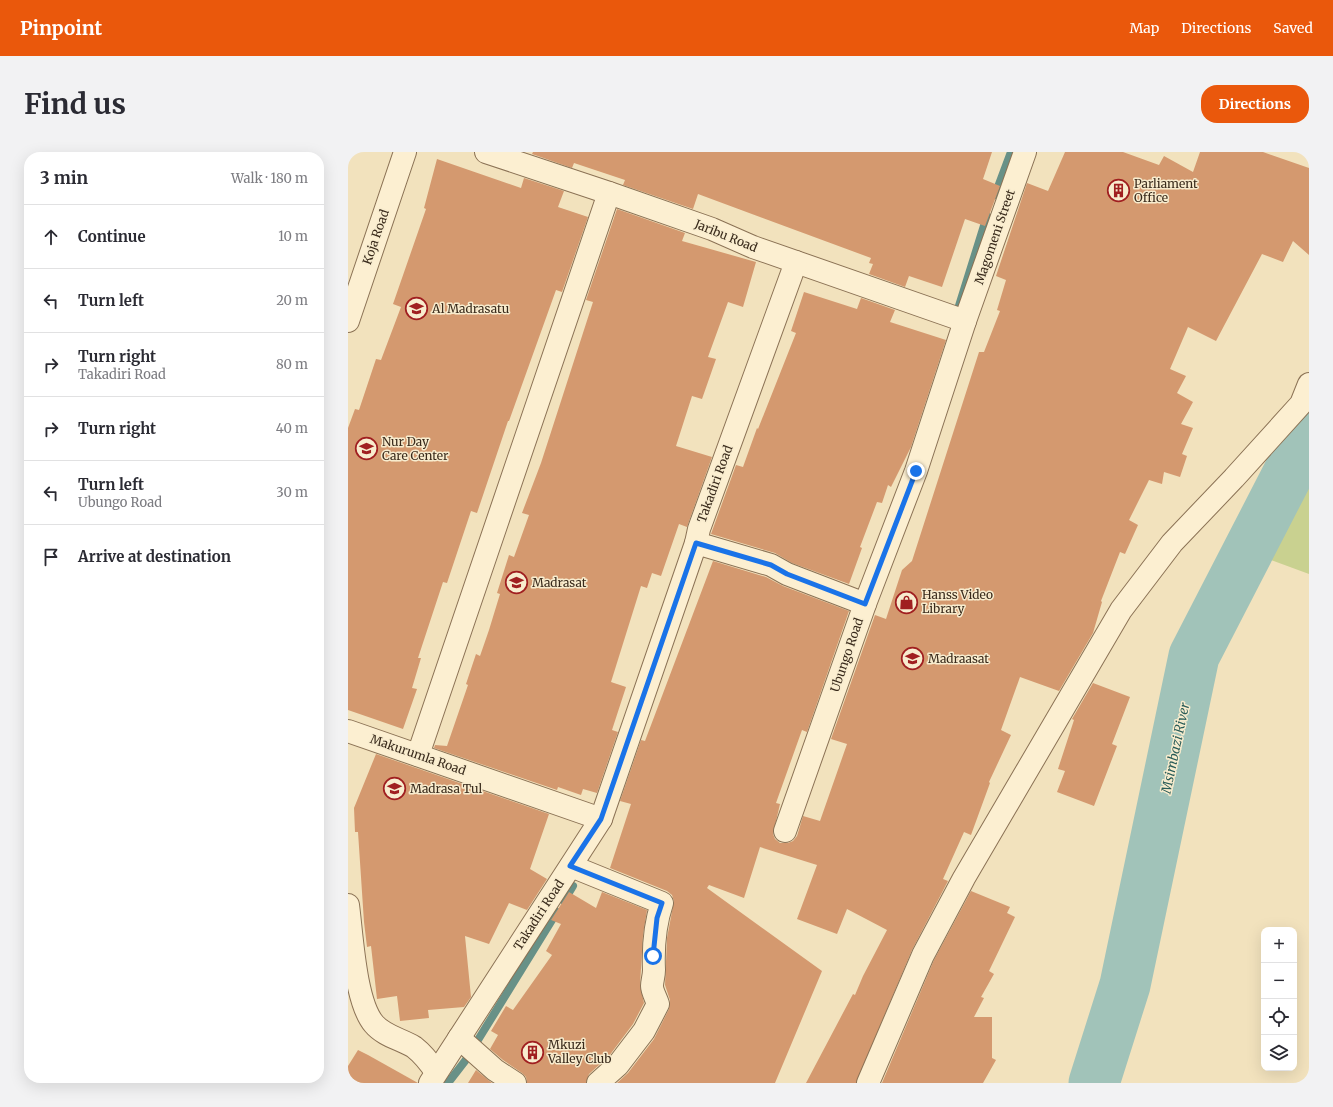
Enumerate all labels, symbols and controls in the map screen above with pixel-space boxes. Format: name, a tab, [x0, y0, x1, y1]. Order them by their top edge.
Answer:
text: Pinpoint	[20, 16, 102, 40]
text: Map	[1129, 19, 1159, 37]
text: Directions	[1181, 19, 1251, 37]
text: Saved	[1273, 19, 1313, 37]
button: Directions	[1201, 85, 1309, 123]
text: Find us	[24, 86, 126, 122]
text: 3 min	[40, 167, 88, 189]
text: Walk · 180 m	[231, 170, 308, 187]
place label: Parliament Office	[1134, 176, 1198, 205]
building icon: Parliament Office	[1106, 178, 1132, 204]
street label: Magomeni Street	[971, 187, 1018, 286]
street label: Koja Road	[359, 207, 392, 266]
street label: Jaribu Road	[692, 216, 760, 255]
icon: ahead	[40, 226, 62, 248]
text: Continue	[78, 227, 146, 246]
text: 10 m	[278, 228, 308, 245]
icon: left	[40, 290, 62, 312]
text: Turn left	[78, 291, 144, 310]
text: 20 m	[276, 292, 308, 309]
school or university icon: Al Madrasatu	[403, 296, 429, 322]
place label: Al Madrasatu	[431, 301, 510, 316]
text: Turn right	[78, 347, 156, 366]
icon: right	[40, 354, 62, 376]
text: 80 m	[276, 356, 308, 373]
text: Takadiri Road	[78, 366, 166, 383]
icon: right	[40, 418, 62, 440]
text: Turn right	[78, 419, 156, 438]
text: 40 m	[276, 420, 308, 437]
place label: Nur Day Care Center	[382, 434, 449, 463]
school or university icon: Nur Day Care Center	[353, 436, 379, 462]
street label: Takadiri Road	[694, 443, 735, 525]
route end	[907, 462, 925, 480]
text: Turn left	[78, 475, 144, 494]
icon: left	[40, 482, 62, 504]
text: 30 m	[276, 484, 308, 501]
text: Ubungo Road	[78, 494, 162, 511]
icon: arrive	[40, 546, 62, 568]
text: Arrive at destination	[78, 547, 231, 566]
school or university icon: Madrasat	[504, 570, 530, 596]
place label: Madrasat	[532, 575, 587, 590]
place label: Hanss Video Library	[922, 587, 993, 616]
shop icon: Hanss Video Library	[893, 589, 919, 615]
street label: Ubungo Road	[827, 616, 866, 694]
school or university icon: Madraasat	[899, 646, 925, 672]
place label: Madraasat	[928, 651, 989, 666]
water label: Msimbazi River	[1157, 700, 1194, 796]
street label: Makurumla Road	[368, 731, 468, 778]
school or university icon: Madrasa Tul	[382, 776, 408, 802]
place label: Madrasa Tul	[410, 781, 483, 796]
street label: Takadiri Road	[510, 877, 567, 953]
map controls	[1261, 927, 1297, 1071]
button: +	[1261, 927, 1297, 963]
route start	[644, 947, 662, 965]
button: −	[1261, 963, 1297, 999]
button: locate	[1261, 999, 1297, 1035]
button: layers	[1261, 1035, 1297, 1071]
place label: Mkuzi Valley Club	[547, 1037, 611, 1066]
building icon: Mkuzi Valley Club	[520, 1039, 546, 1065]

